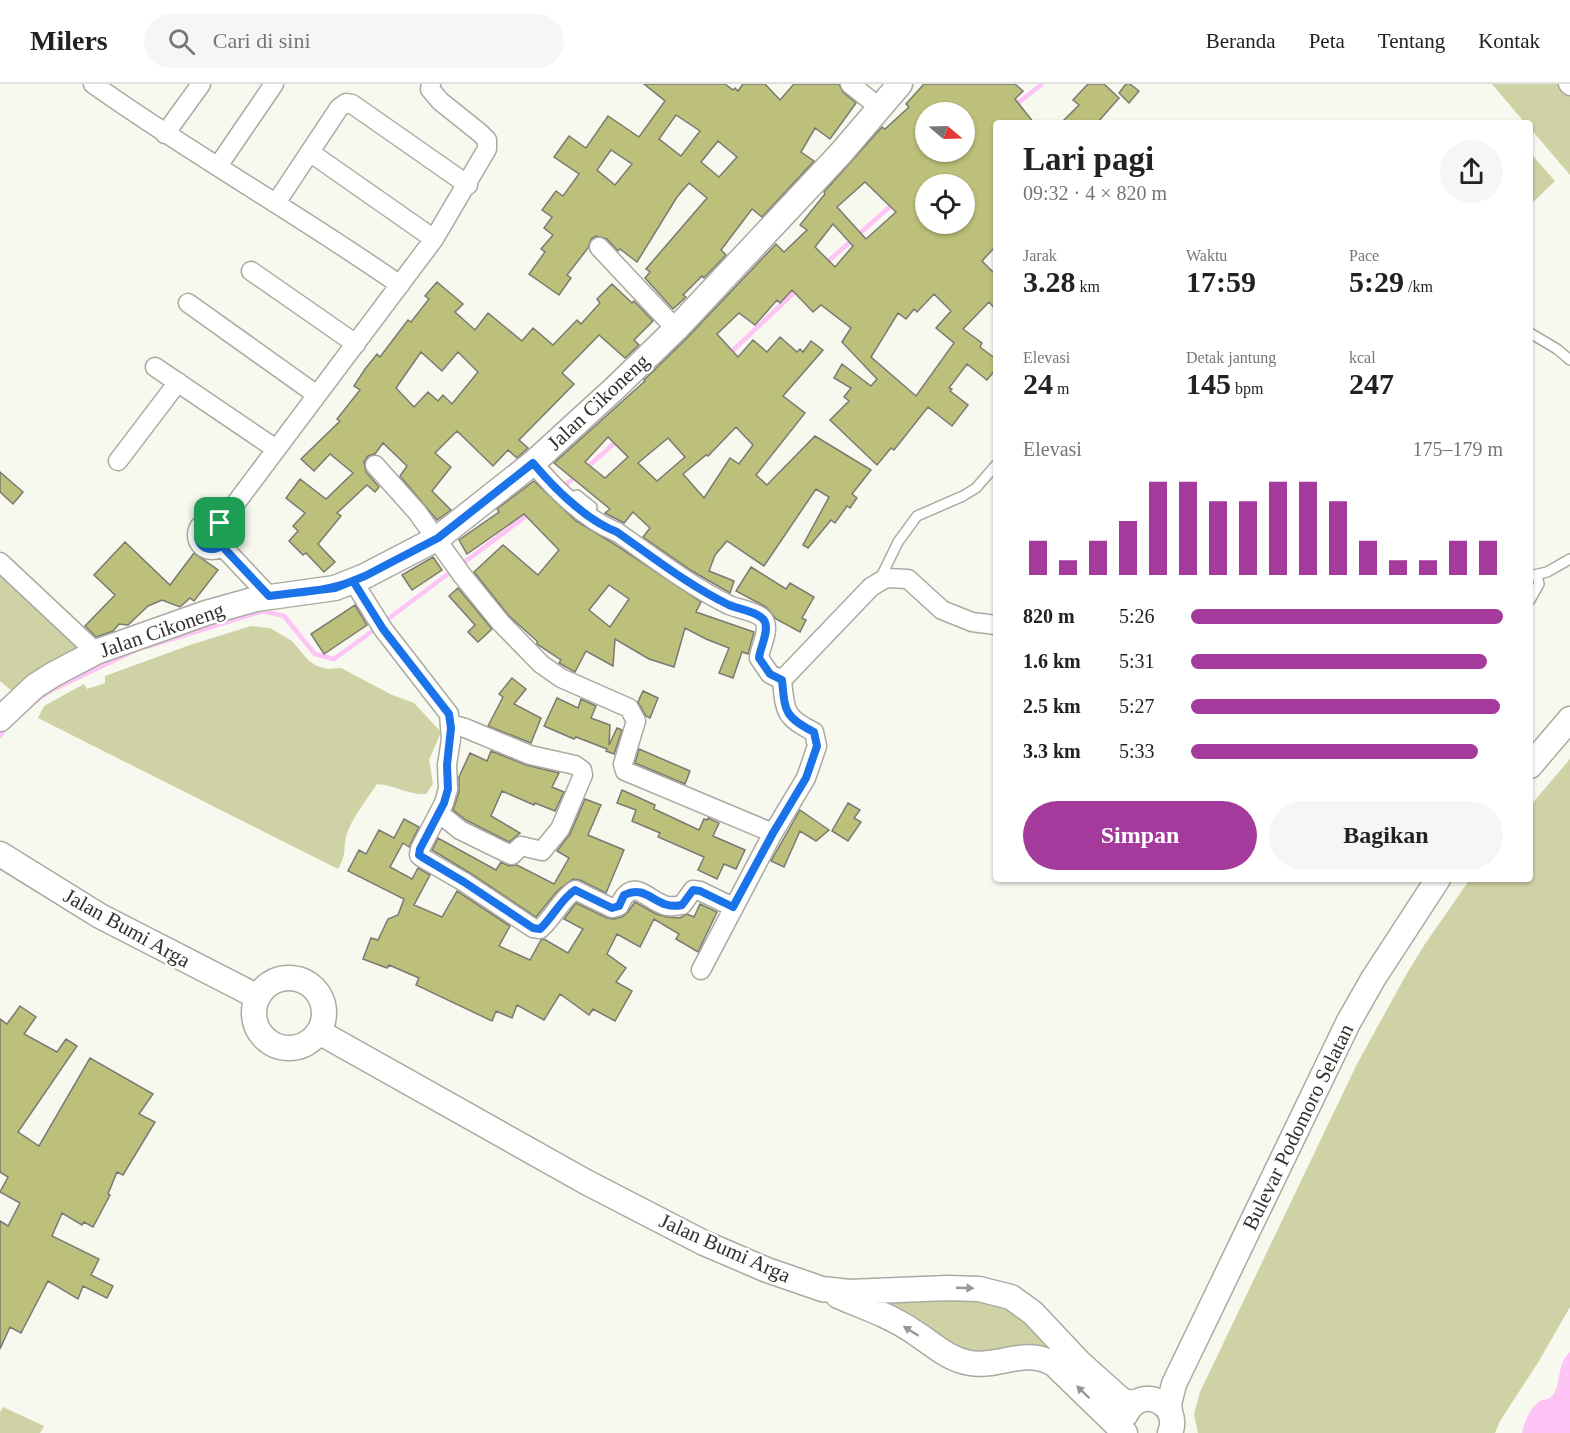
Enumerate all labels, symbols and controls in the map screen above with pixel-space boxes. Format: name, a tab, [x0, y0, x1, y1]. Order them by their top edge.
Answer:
search box	[144, 14, 564, 68]
text: Milers	[30, 25, 108, 56]
icon: search	[165, 25, 198, 58]
text: Cari di sini	[213, 28, 311, 53]
text: Beranda	[1206, 29, 1276, 53]
text: Peta	[1309, 29, 1345, 53]
text: Tentang	[1378, 29, 1445, 53]
text: Kontak	[1478, 29, 1540, 53]
north arrow	[915, 102, 975, 162]
map controls	[915, 102, 975, 234]
button: share	[1440, 140, 1503, 203]
text: Lari pagi	[1023, 141, 1154, 177]
button: locate	[915, 174, 975, 234]
text: 09:32 · 4 × 820 m	[1023, 182, 1167, 204]
text: Jarak	[1023, 247, 1057, 264]
text: Waktu	[1186, 247, 1227, 264]
text: Pace	[1349, 247, 1379, 264]
text: 3.28	[1023, 265, 1076, 298]
text: 17:59	[1186, 265, 1256, 298]
text: 5:29	[1349, 265, 1404, 298]
text: km	[1076, 278, 1100, 295]
text: /km	[1404, 278, 1433, 295]
street label: Jalan Cikoneng	[542, 349, 654, 455]
text: Elevasi	[1023, 349, 1070, 366]
text: Detak jantung	[1186, 349, 1276, 366]
text: kcal	[1349, 349, 1376, 366]
text: 24	[1023, 367, 1053, 400]
text: 145	[1186, 367, 1231, 400]
text: 247	[1349, 367, 1394, 400]
text: m	[1053, 380, 1069, 397]
text: bpm	[1231, 380, 1263, 397]
text: Elevasi	[1023, 438, 1082, 460]
text: 175–179 m	[1412, 438, 1503, 460]
pin	[194, 497, 245, 548]
icon: arrive	[203, 506, 236, 539]
street label: Jalan Cikoneng	[97, 597, 228, 663]
text: 820 m	[1023, 605, 1075, 627]
text: 5:26	[1119, 605, 1155, 627]
text: 1.6 km	[1023, 650, 1081, 672]
text: 5:31	[1119, 650, 1155, 672]
text: 2.5 km	[1023, 695, 1081, 717]
text: 5:27	[1119, 695, 1155, 717]
text: 3.3 km	[1023, 740, 1081, 762]
text: 5:33	[1119, 740, 1155, 762]
button: Simpan	[1023, 801, 1257, 870]
button: Bagikan	[1269, 801, 1503, 870]
street label: Jalan Bumi Arga	[60, 883, 195, 973]
street label: Bulevar Podomoro Selatan	[1238, 1020, 1359, 1234]
street label: Jalan Bumi Arga	[656, 1208, 795, 1288]
one-way arrow	[955, 1284, 974, 1293]
one-way arrow	[903, 1325, 919, 1336]
one-way arrow	[1076, 1385, 1091, 1399]

